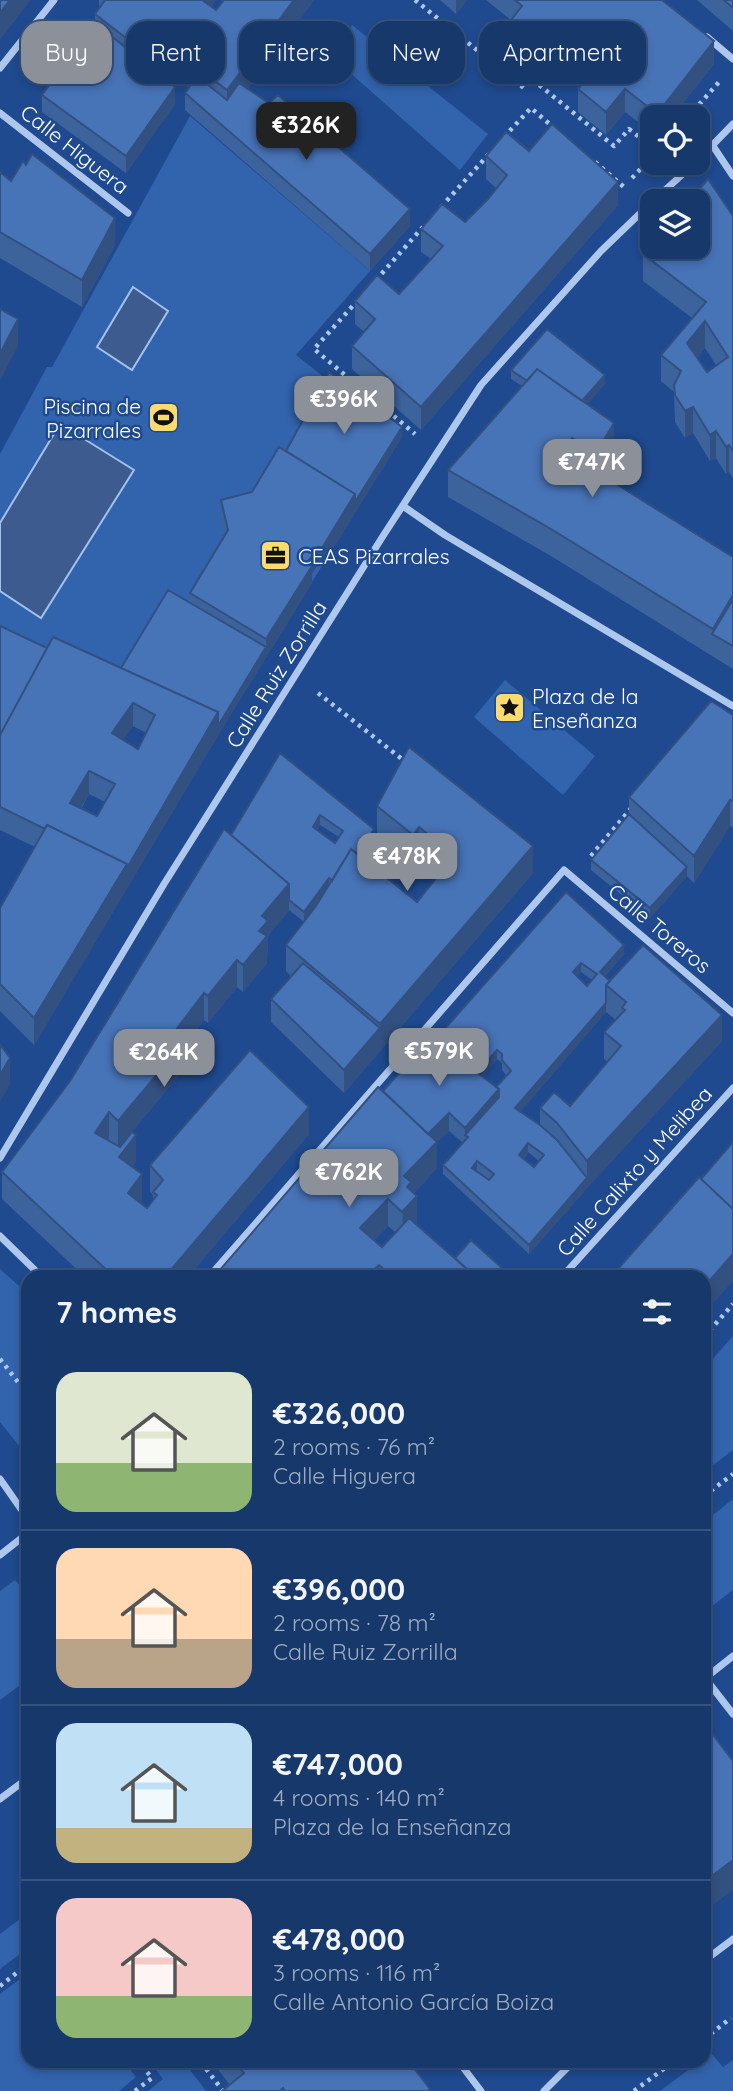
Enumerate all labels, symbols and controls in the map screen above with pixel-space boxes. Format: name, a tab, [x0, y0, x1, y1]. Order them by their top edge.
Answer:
chip: Buy	[21, 21, 112, 84]
chip: Rent	[126, 21, 225, 84]
chip: Filters	[239, 21, 354, 84]
chip: New	[368, 21, 465, 84]
chip: Apartment	[479, 21, 646, 84]
street label: Calle Higuera	[16, 99, 134, 199]
pin: €326K	[257, 102, 355, 162]
map controls	[640, 105, 710, 259]
button: locate	[640, 105, 710, 175]
text: €326K	[272, 110, 340, 139]
button: layers	[640, 189, 710, 259]
pin: €396K	[295, 376, 393, 436]
text: €396K	[310, 384, 378, 413]
place label: Piscina de Pizarrales	[44, 393, 141, 443]
sports icon: Piscina de Pizarrales	[147, 401, 181, 435]
pin: €747K	[543, 440, 641, 499]
text: €747K	[559, 447, 625, 476]
office icon: CEAS Pizarrales	[258, 539, 292, 573]
place label: CEAS Pizarrales	[298, 543, 450, 569]
street label: Calle Ruiz Zorrilla	[220, 596, 332, 752]
place label: Plaza de la Enseñanza	[532, 683, 638, 733]
place icon: Plaza de la Enseñanza	[492, 691, 526, 725]
pin: €478K	[358, 834, 456, 893]
text: €478K	[373, 841, 441, 870]
street label: Calle Toreros	[603, 878, 717, 978]
pin: €579K	[390, 1028, 488, 1088]
pin: €264K	[115, 1030, 213, 1089]
text: €579K	[405, 1036, 473, 1065]
text: €264K	[130, 1037, 198, 1066]
street label: Calle Calixto y Melibea	[551, 1081, 717, 1261]
pin: €762K	[300, 1150, 398, 1209]
text: €762K	[315, 1157, 383, 1186]
text: 7 homes	[56, 1293, 177, 1331]
icon: filters	[638, 1293, 676, 1331]
text: €326,000	[273, 1394, 405, 1432]
icon: home	[112, 1400, 196, 1484]
text: 2 rooms · 76 m²	[273, 1432, 435, 1461]
text: Calle Higuera	[273, 1461, 416, 1490]
text: €396,000	[273, 1570, 405, 1608]
icon: home	[112, 1576, 196, 1660]
text: 2 rooms · 78 m²	[273, 1608, 436, 1637]
text: Calle Ruiz Zorrilla	[273, 1637, 458, 1666]
text: €747,000	[273, 1745, 403, 1783]
icon: home	[112, 1751, 196, 1835]
text: 4 rooms · 140 m²	[273, 1783, 445, 1812]
text: Plaza de la Enseñanza	[273, 1812, 512, 1841]
text: €478,000	[273, 1920, 405, 1958]
icon: home	[112, 1926, 196, 2010]
text: 3 rooms · 116 m²	[273, 1958, 440, 1987]
text: Calle Antonio García Boiza	[273, 1987, 554, 2016]

